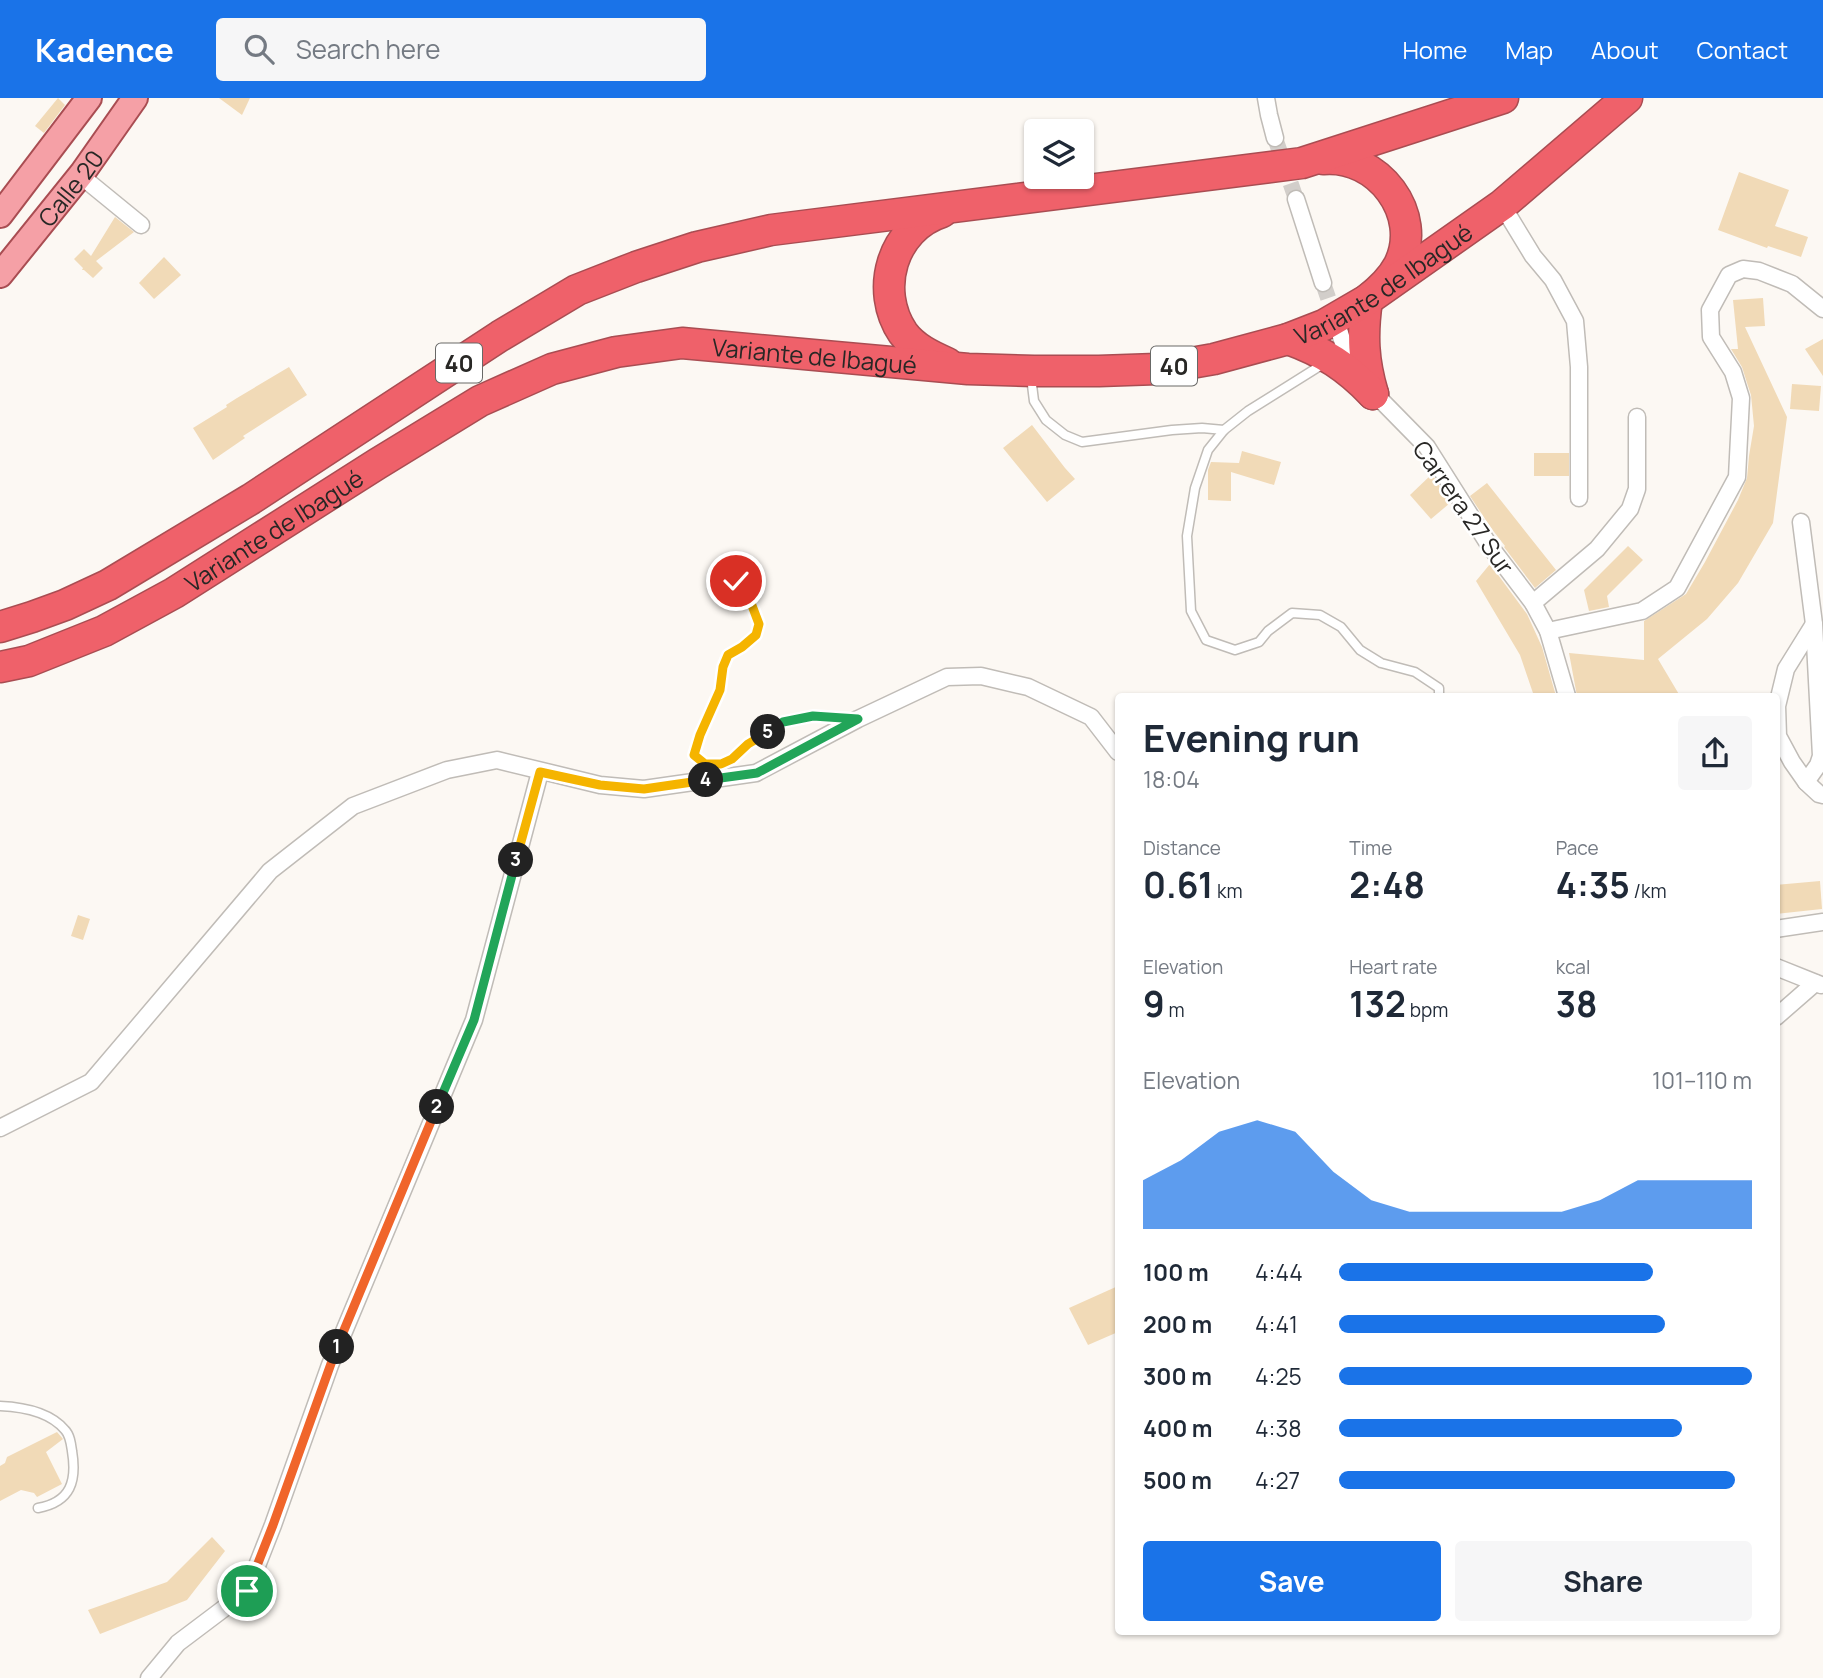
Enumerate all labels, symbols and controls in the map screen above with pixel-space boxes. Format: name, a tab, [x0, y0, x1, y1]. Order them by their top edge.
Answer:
search box	[216, 18, 706, 81]
text: Kadence	[35, 27, 174, 72]
icon: search	[240, 30, 278, 68]
text: Search here	[296, 31, 440, 67]
text: Home	[1402, 33, 1467, 66]
text: Map	[1505, 33, 1553, 66]
text: About	[1591, 33, 1659, 66]
text: Contact	[1697, 33, 1788, 66]
map controls	[1024, 119, 1094, 189]
button: layers	[1024, 119, 1094, 189]
street label: Calle 20	[30, 143, 110, 233]
street label: Variante de Ibagué	[1289, 215, 1478, 352]
street label: Variante de Ibagué	[711, 329, 918, 381]
road number: 40	[436, 344, 482, 382]
road number: 40	[1151, 346, 1197, 386]
street label: Carrera 27 Sur	[1406, 434, 1522, 581]
street label: Variante de Ibagué	[178, 461, 369, 599]
pin	[706, 551, 766, 611]
icon: check	[717, 562, 755, 600]
text: Evening run	[1143, 711, 1360, 763]
pin: 5	[750, 714, 786, 750]
button: share	[1678, 716, 1752, 790]
text: 5	[762, 718, 773, 744]
pin: 4	[688, 762, 724, 798]
text: 18:04	[1143, 763, 1200, 795]
text: 4	[700, 766, 711, 792]
text: Distance	[1143, 835, 1221, 861]
text: Time	[1349, 835, 1392, 861]
text: Pace	[1556, 835, 1599, 861]
pin: 3	[498, 842, 534, 878]
text: 3	[510, 846, 521, 872]
text: 0.61	[1143, 861, 1213, 909]
text: 2:48	[1349, 861, 1425, 909]
text: 4:35	[1556, 861, 1630, 909]
text: km	[1213, 878, 1243, 904]
text: /km	[1630, 878, 1667, 904]
text: Elevation	[1143, 954, 1223, 980]
text: Heart rate	[1349, 954, 1437, 980]
text: kcal	[1556, 954, 1590, 980]
text: 9	[1143, 980, 1165, 1028]
text: 132	[1349, 980, 1406, 1028]
text: 38	[1556, 980, 1597, 1028]
text: m	[1165, 997, 1185, 1023]
text: bpm	[1406, 997, 1448, 1023]
text: Elevation	[1143, 1064, 1240, 1096]
text: 101–110 m	[1652, 1064, 1752, 1096]
pin: 2	[420, 1090, 454, 1124]
text: 2	[431, 1093, 442, 1119]
text: 100 m	[1143, 1256, 1209, 1288]
text: 4:44	[1255, 1256, 1303, 1288]
text: 200 m	[1143, 1308, 1212, 1340]
text: 4:41	[1255, 1308, 1298, 1340]
pin: 1	[320, 1330, 354, 1364]
text: 1	[332, 1333, 341, 1359]
text: 300 m	[1143, 1360, 1212, 1392]
text: 4:25	[1255, 1360, 1302, 1392]
text: 400 m	[1143, 1412, 1213, 1444]
text: 4:38	[1255, 1412, 1302, 1444]
text: 500 m	[1143, 1464, 1212, 1496]
text: 4:27	[1255, 1464, 1300, 1496]
button: Save	[1143, 1541, 1441, 1621]
button: Share	[1455, 1541, 1752, 1621]
pin	[217, 1561, 277, 1621]
icon: arrive	[228, 1572, 266, 1610]

